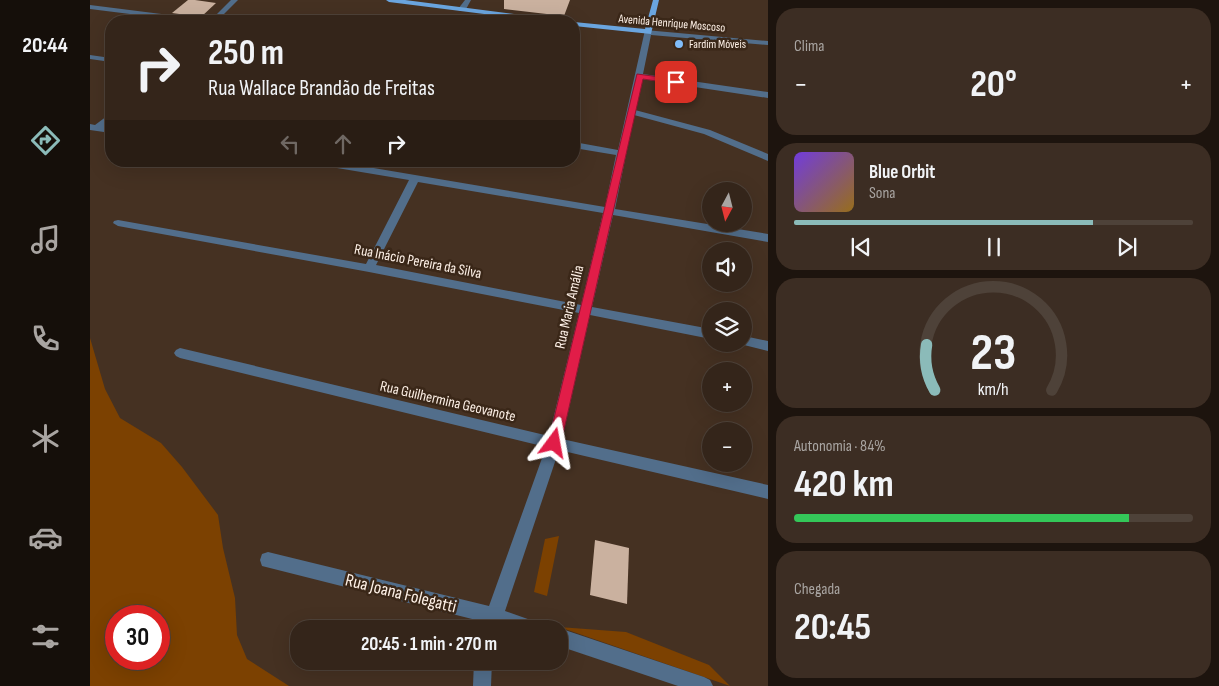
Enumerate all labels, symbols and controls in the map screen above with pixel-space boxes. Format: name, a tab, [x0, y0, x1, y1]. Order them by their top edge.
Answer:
street label: Avenida Henrique Moscoso	[617, 11, 726, 36]
text: 20:44	[22, 32, 68, 59]
text: 250 m	[208, 32, 284, 75]
icon: right	[125, 35, 190, 100]
place label: Fardim Móveis	[689, 37, 746, 52]
text: Clima	[794, 37, 824, 56]
marker: Fardim Móveis	[673, 38, 685, 50]
pin	[655, 61, 697, 103]
text: 20°	[970, 62, 1017, 107]
icon: arrive	[662, 68, 690, 96]
text: −	[794, 68, 808, 101]
text: +	[1179, 68, 1193, 101]
text: Rua Wallace Brandão de Freitas	[208, 75, 435, 102]
icon: directions	[28, 123, 63, 158]
icon: left	[276, 130, 304, 158]
icon: ahead	[329, 130, 357, 158]
icon: right	[382, 130, 410, 158]
text: Blue Orbit	[869, 161, 935, 184]
north arrow	[702, 182, 752, 232]
map controls	[702, 182, 752, 472]
text: Sona	[869, 184, 896, 203]
icon: music	[28, 222, 63, 257]
icon: previous	[847, 233, 875, 261]
icon: pause	[980, 233, 1008, 261]
icon: next	[1113, 233, 1141, 261]
street label: Rua Inácio Pereira da Silva	[353, 240, 483, 283]
button: sound	[702, 242, 752, 292]
street label: Rua Maria Amália	[551, 263, 588, 351]
button: layers	[702, 302, 752, 352]
icon: phone	[28, 321, 63, 356]
text: 23	[970, 322, 1017, 385]
button: +	[702, 362, 752, 412]
street label: Rua Guilhermina Geovanote	[378, 377, 518, 426]
text: km/h	[978, 379, 1009, 400]
position arrow	[527, 416, 579, 468]
icon: climate	[28, 421, 63, 456]
button: −	[702, 422, 752, 472]
text: Autonomia · 84%	[794, 437, 886, 456]
text: 420 km	[794, 462, 894, 507]
icon: car	[28, 520, 63, 555]
street label: Rua Joana Folegatti	[343, 570, 459, 617]
text: Chegada	[794, 580, 840, 599]
speed limit sign: 30	[105, 605, 170, 670]
text: 20:45	[794, 605, 871, 650]
icon: filters	[28, 619, 63, 654]
text: 20:45 · 1 min · 270 m	[361, 633, 497, 656]

